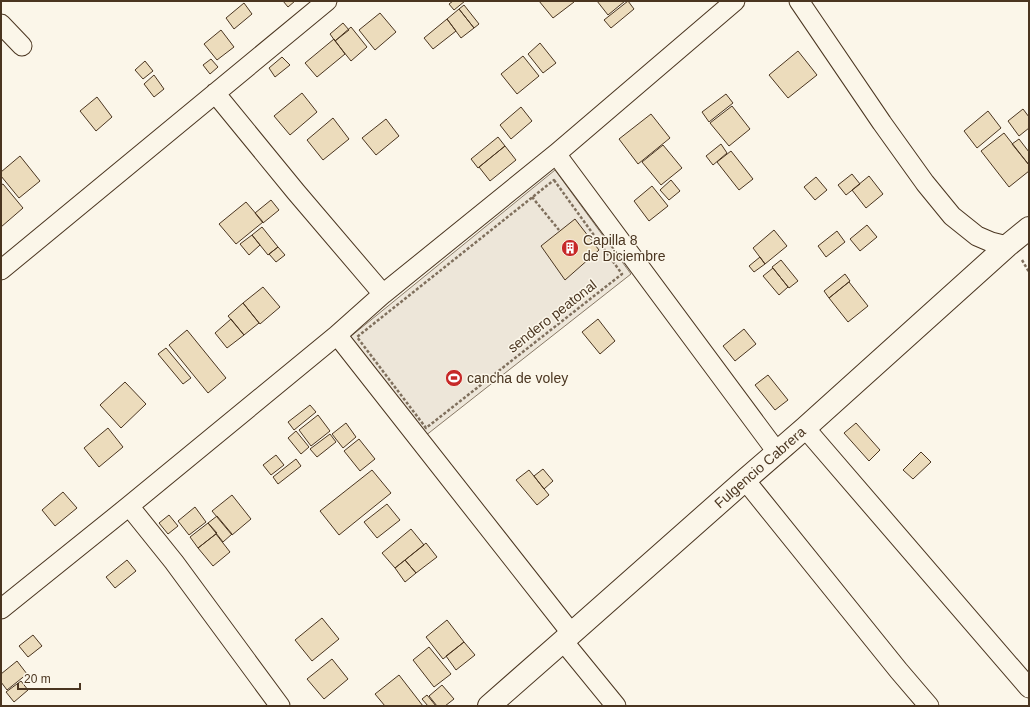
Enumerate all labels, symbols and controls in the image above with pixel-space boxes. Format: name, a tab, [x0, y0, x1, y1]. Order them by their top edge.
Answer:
place label: Capilla 8 de Diciembre	[583, 232, 666, 264]
building icon: Capilla 8 de Diciembre	[560, 238, 580, 258]
street label: sendero peatonal	[504, 276, 600, 356]
sports icon: cancha de voley	[444, 368, 464, 388]
place label: cancha de voley	[467, 370, 568, 386]
street label: Fulgencio Cabrera	[711, 423, 809, 511]
scale bar	[18, 665, 80, 691]
text: 20 m	[24, 672, 51, 686]

